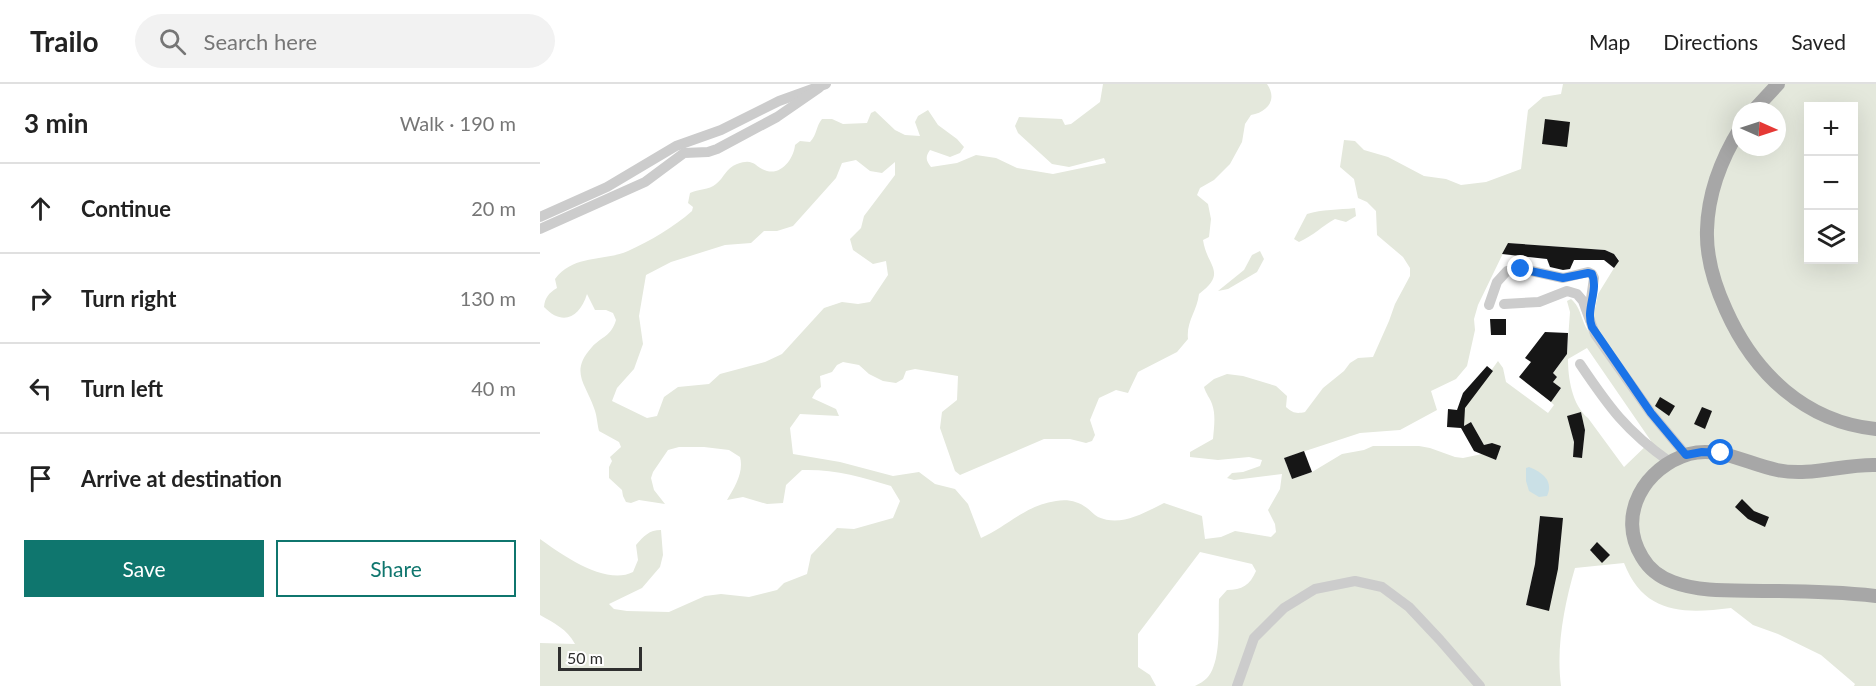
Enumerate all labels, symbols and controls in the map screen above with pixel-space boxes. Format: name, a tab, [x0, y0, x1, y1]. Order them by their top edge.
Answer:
search box	[135, 14, 555, 68]
text: Trailo	[30, 24, 99, 58]
icon: search	[156, 25, 189, 58]
text: Search here	[204, 28, 317, 55]
text: Map	[1589, 29, 1630, 54]
text: Directions	[1663, 29, 1758, 54]
text: Saved	[1791, 29, 1846, 54]
north arrow	[1732, 102, 1786, 156]
map controls	[1804, 102, 1858, 264]
button: +	[1804, 102, 1858, 156]
text: 3 min	[24, 107, 88, 139]
text: Walk · 190 m	[400, 111, 516, 135]
button: −	[1804, 156, 1858, 210]
icon: ahead	[24, 192, 57, 225]
text: Continue	[81, 195, 171, 222]
text: 20 m	[471, 196, 516, 220]
button: layers	[1804, 210, 1858, 264]
route end	[1507, 255, 1533, 281]
icon: right	[24, 282, 57, 315]
text: Turn right	[81, 285, 176, 312]
text: 130 m	[460, 286, 516, 310]
icon: left	[24, 372, 57, 405]
text: Turn left	[81, 375, 163, 402]
text: 40 m	[471, 376, 516, 400]
route start	[1707, 439, 1733, 465]
icon: arrive	[24, 462, 57, 495]
text: Arrive at destination	[81, 465, 282, 492]
button: Save	[24, 540, 264, 597]
button: Share	[276, 540, 516, 597]
scale bar	[558, 644, 642, 672]
text: 50 m	[567, 648, 603, 667]

